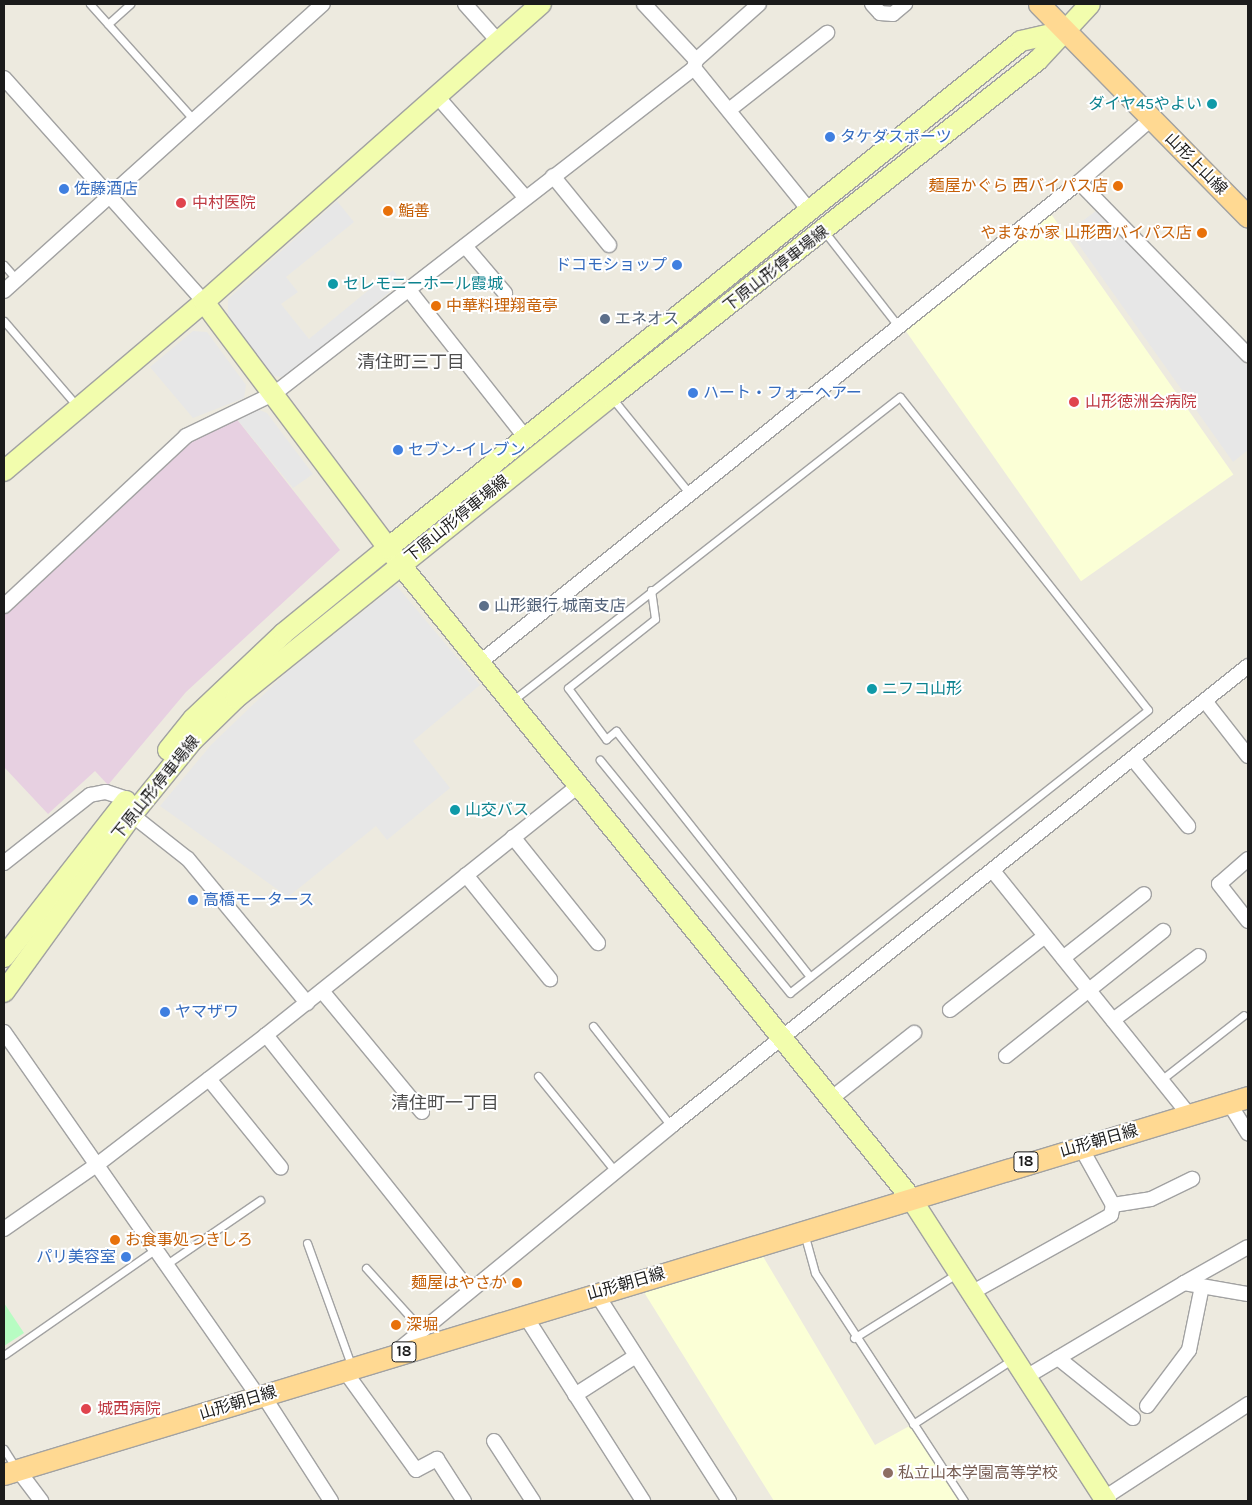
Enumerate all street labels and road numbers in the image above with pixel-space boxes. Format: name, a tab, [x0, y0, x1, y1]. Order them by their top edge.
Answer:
street label: 山形上山線	[1161, 129, 1231, 199]
street label: 下原山形停車場線	[720, 222, 832, 316]
street label: 下原山形停車場線	[401, 471, 513, 567]
street label: 下原山形停車場線	[108, 732, 204, 844]
street label: 山形朝日線	[1058, 1121, 1140, 1161]
road number: 18	[1012, 1150, 1040, 1174]
street label: 山形朝日線	[585, 1264, 667, 1304]
road number: 18	[390, 1340, 418, 1364]
street label: 山形朝日線	[197, 1382, 279, 1424]

